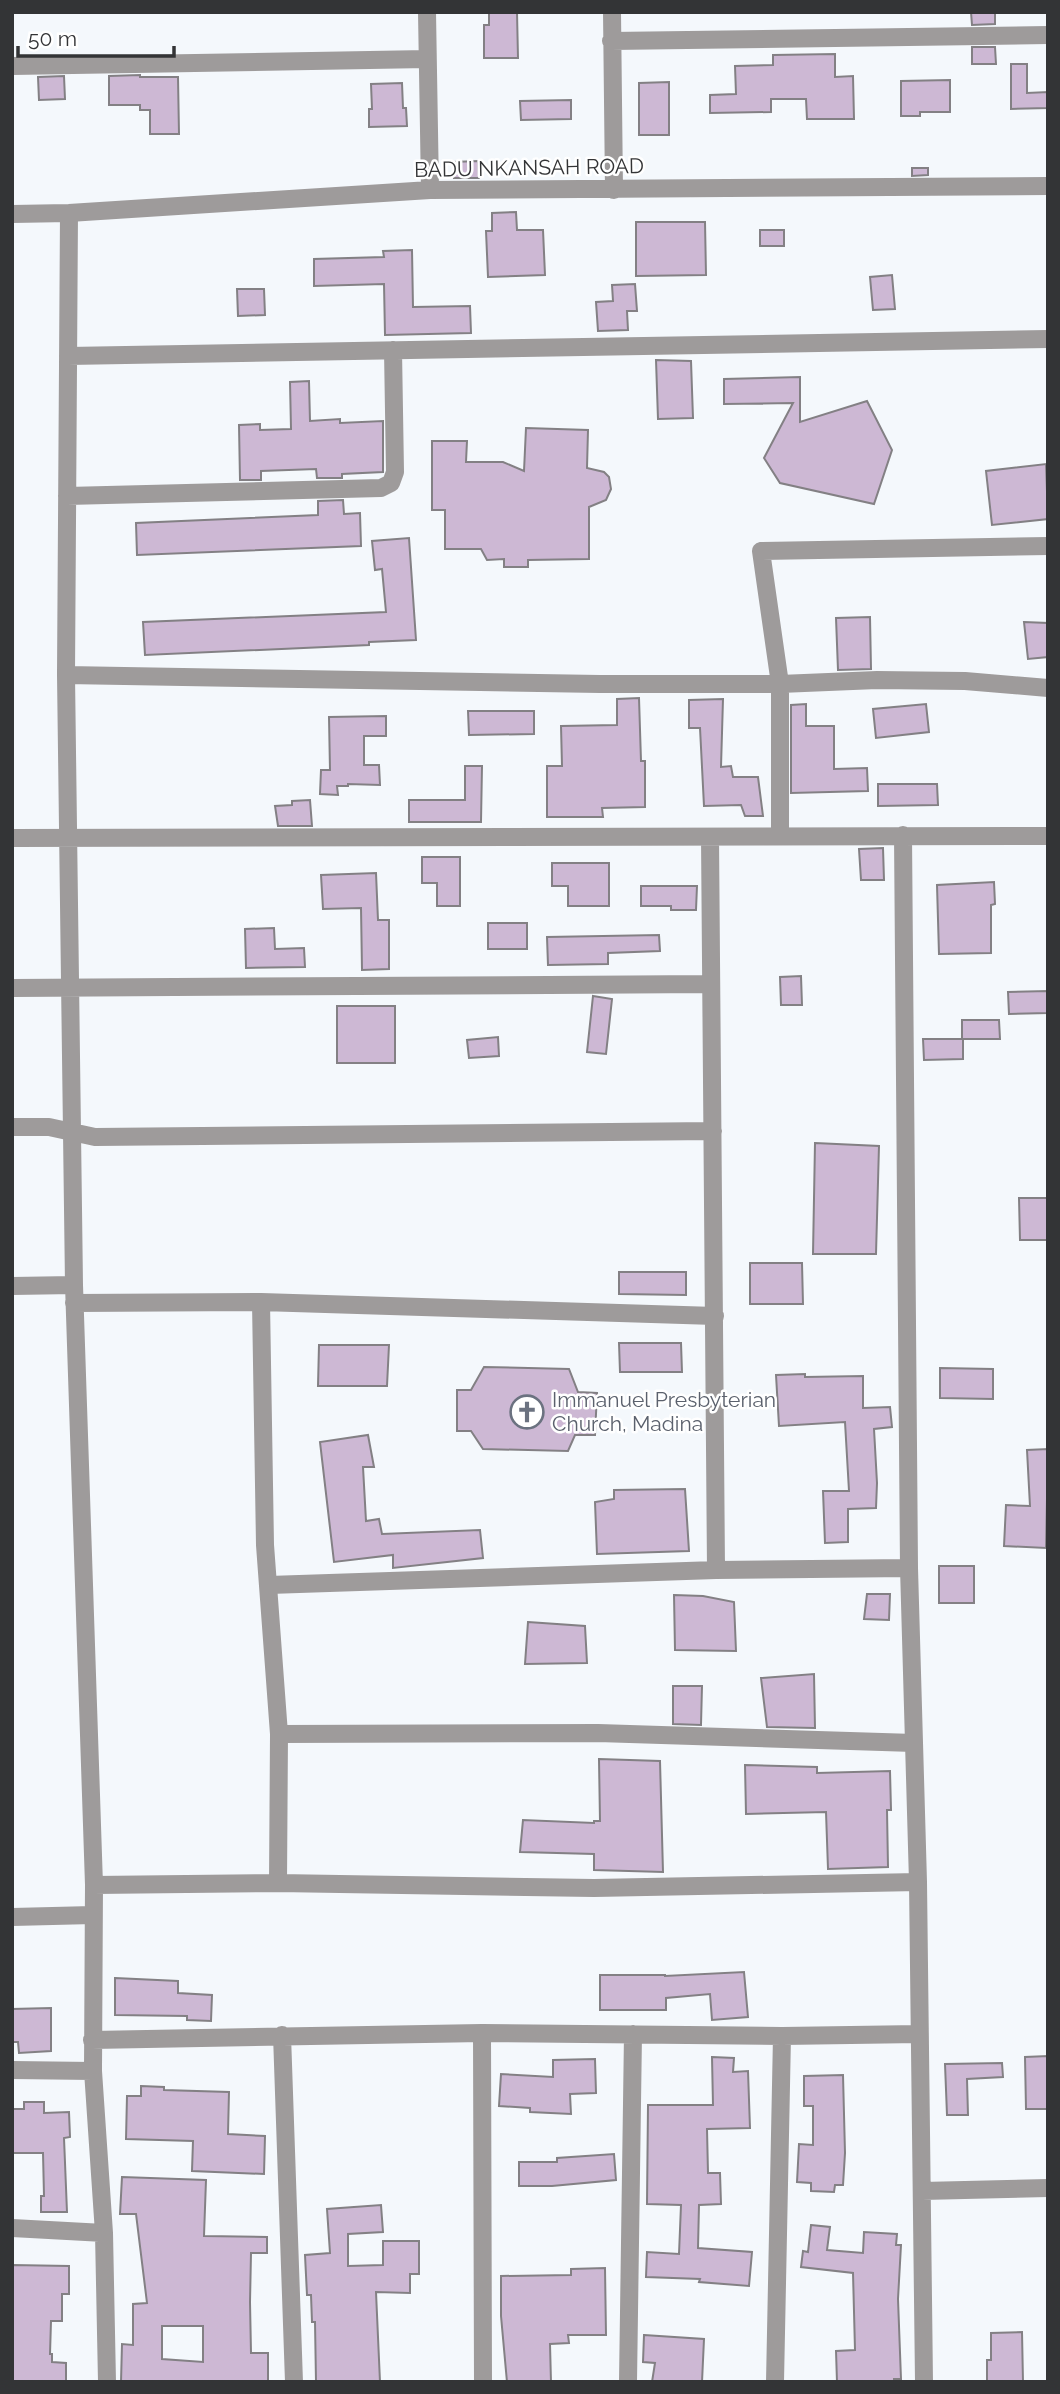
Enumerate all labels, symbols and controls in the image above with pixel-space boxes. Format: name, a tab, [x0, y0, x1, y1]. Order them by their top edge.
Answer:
scale bar	[18, 14, 173, 58]
text: 50 m	[28, 26, 77, 51]
street label: BADU NKANSAH ROAD	[414, 153, 644, 182]
place label: Immanuel Presbyterian Church, Madina	[552, 1387, 776, 1436]
church icon: Immanuel Presbyterian Church, Madina	[508, 1393, 546, 1431]

